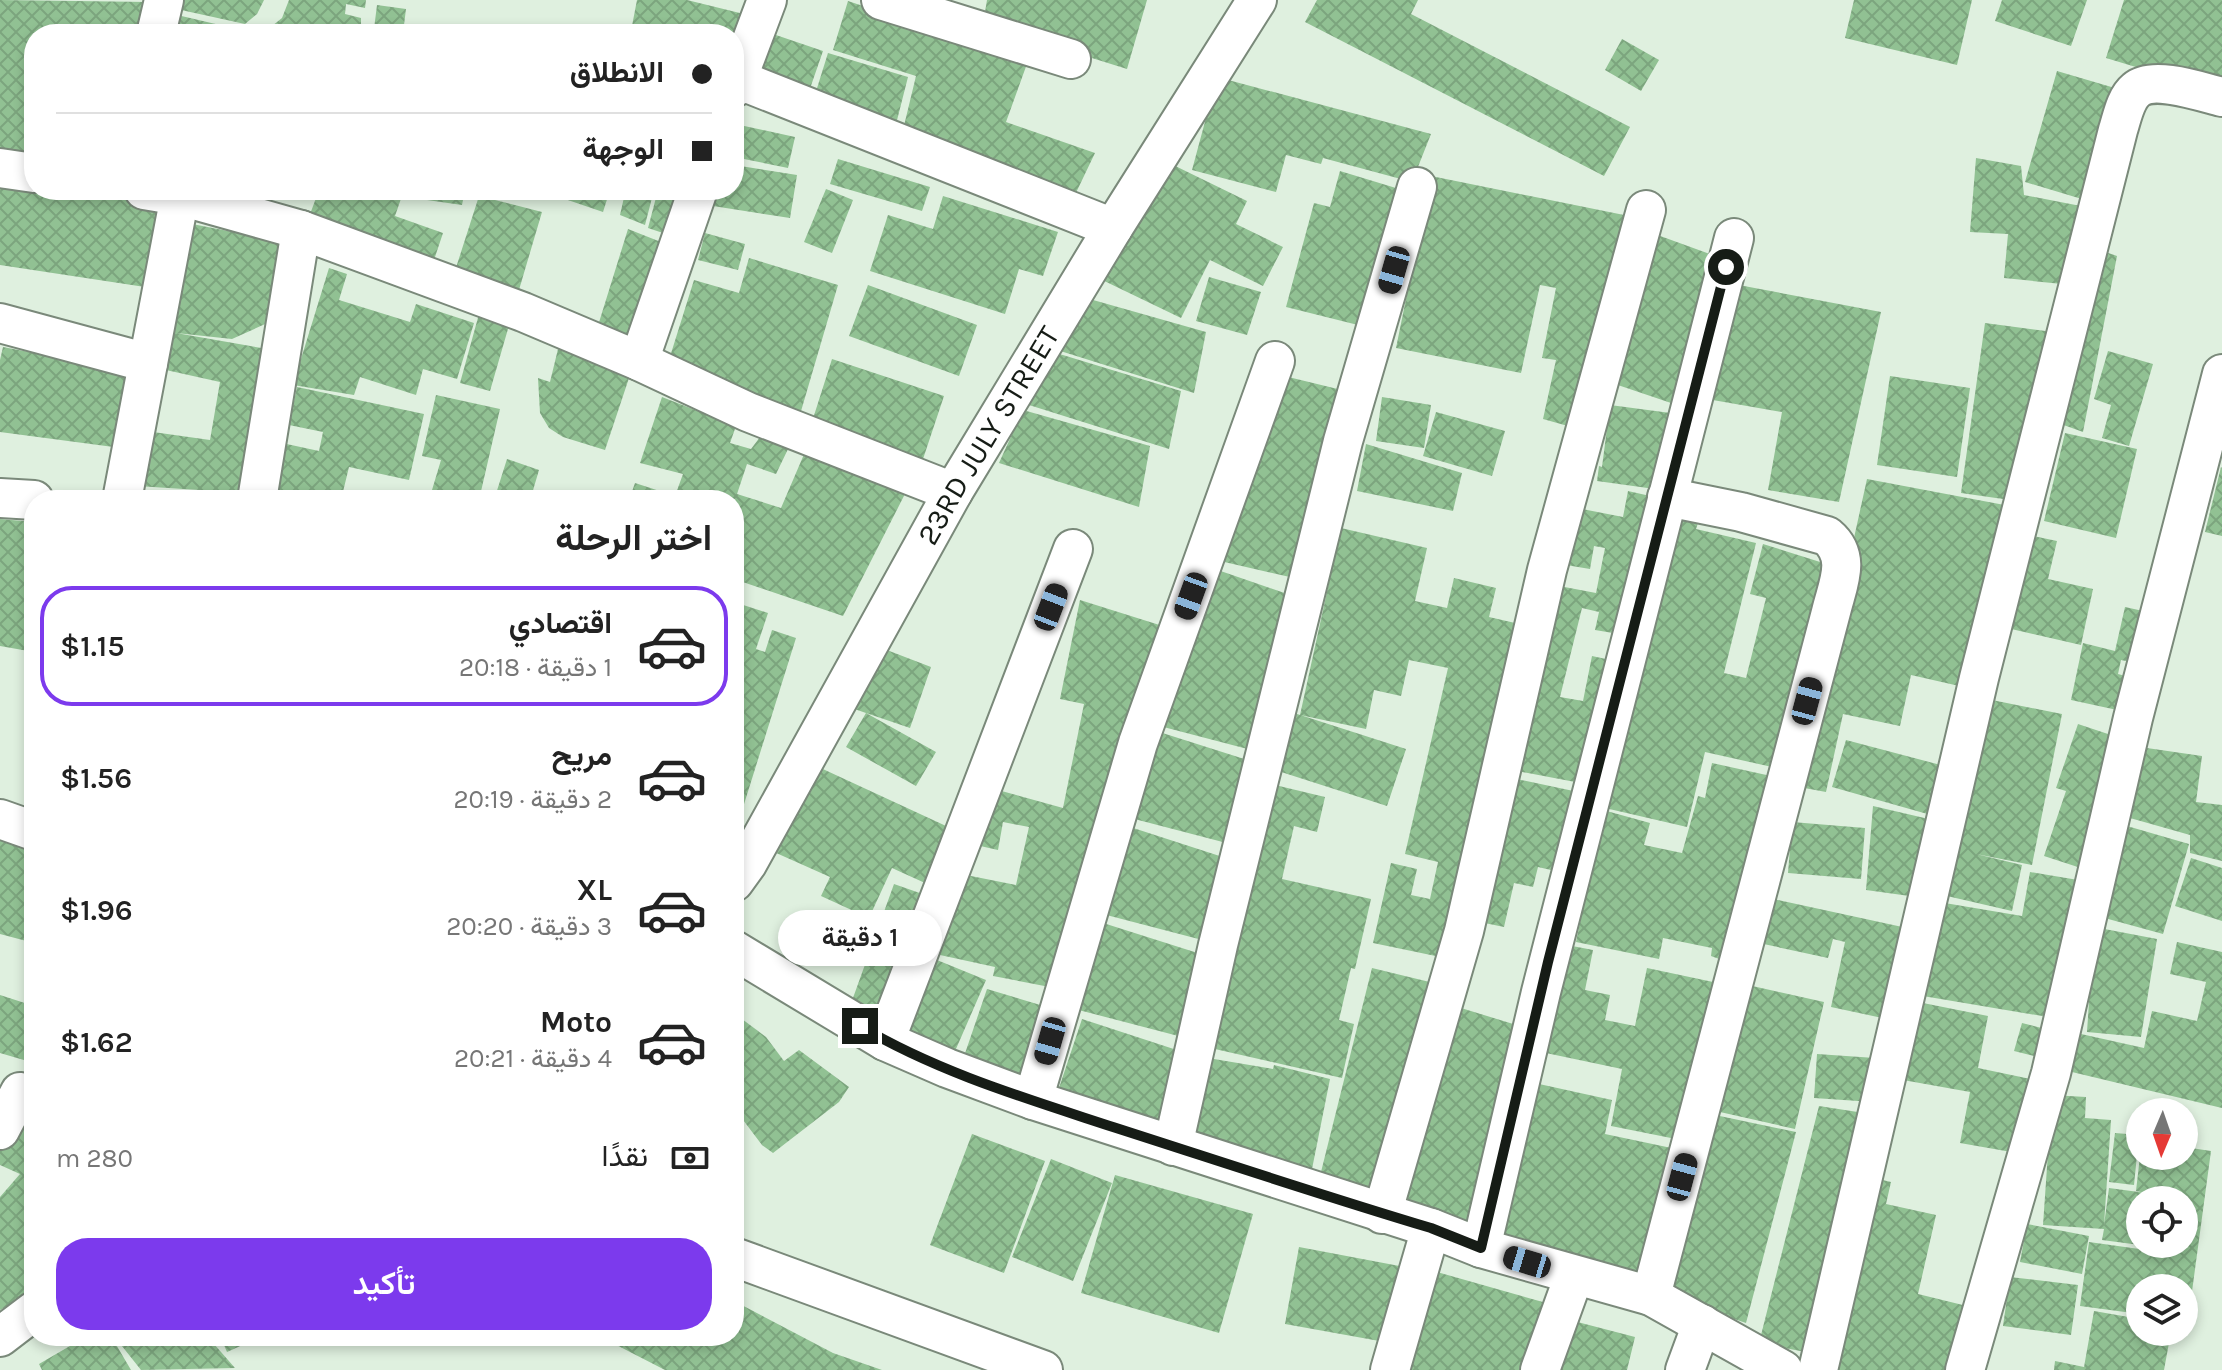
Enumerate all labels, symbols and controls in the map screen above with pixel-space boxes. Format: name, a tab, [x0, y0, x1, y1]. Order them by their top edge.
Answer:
text: الانطلاق	[570, 54, 664, 90]
text: الوجهة	[582, 131, 664, 167]
car	[1376, 244, 1412, 296]
route start	[1708, 249, 1744, 285]
street label: 23RD JULY STREET	[909, 320, 1067, 551]
text: اختر الرحلة	[555, 517, 712, 559]
car	[1172, 569, 1210, 623]
car	[1031, 580, 1071, 634]
text: اقتصادي	[509, 605, 612, 641]
icon: car	[636, 610, 708, 682]
text: $1.15	[60, 628, 125, 664]
text: 1 دقيقة · 20:18	[459, 652, 612, 683]
car	[1789, 675, 1825, 727]
text: مريح	[552, 737, 612, 773]
icon: car	[636, 742, 708, 814]
text: $1.56	[60, 760, 132, 796]
text: 2 دقيقة · 20:19	[453, 784, 612, 815]
text: XL	[577, 872, 612, 908]
icon: car	[636, 874, 708, 946]
text: $1.96	[60, 892, 133, 928]
callout: 1 دقيقة	[778, 910, 942, 966]
text: 3 دقيقة · 20:20	[446, 911, 612, 942]
text: 1 دقيقة	[822, 922, 898, 953]
text: Moto	[540, 1004, 612, 1040]
icon: car	[636, 1006, 708, 1078]
route end	[842, 1008, 878, 1044]
car	[1032, 1015, 1068, 1067]
text: $1.62	[60, 1024, 133, 1060]
text: 4 دقيقة · 20:21	[454, 1043, 612, 1074]
north arrow	[2126, 1098, 2198, 1170]
map controls	[2126, 1098, 2198, 1346]
icon: cash	[668, 1136, 712, 1180]
text: نقدًا	[602, 1138, 648, 1174]
text: 280 m	[56, 1143, 133, 1174]
car	[1664, 1151, 1700, 1203]
button: locate	[2126, 1186, 2198, 1258]
button: تأكيد	[56, 1238, 712, 1330]
car	[1501, 1244, 1553, 1280]
button: layers	[2126, 1274, 2198, 1346]

